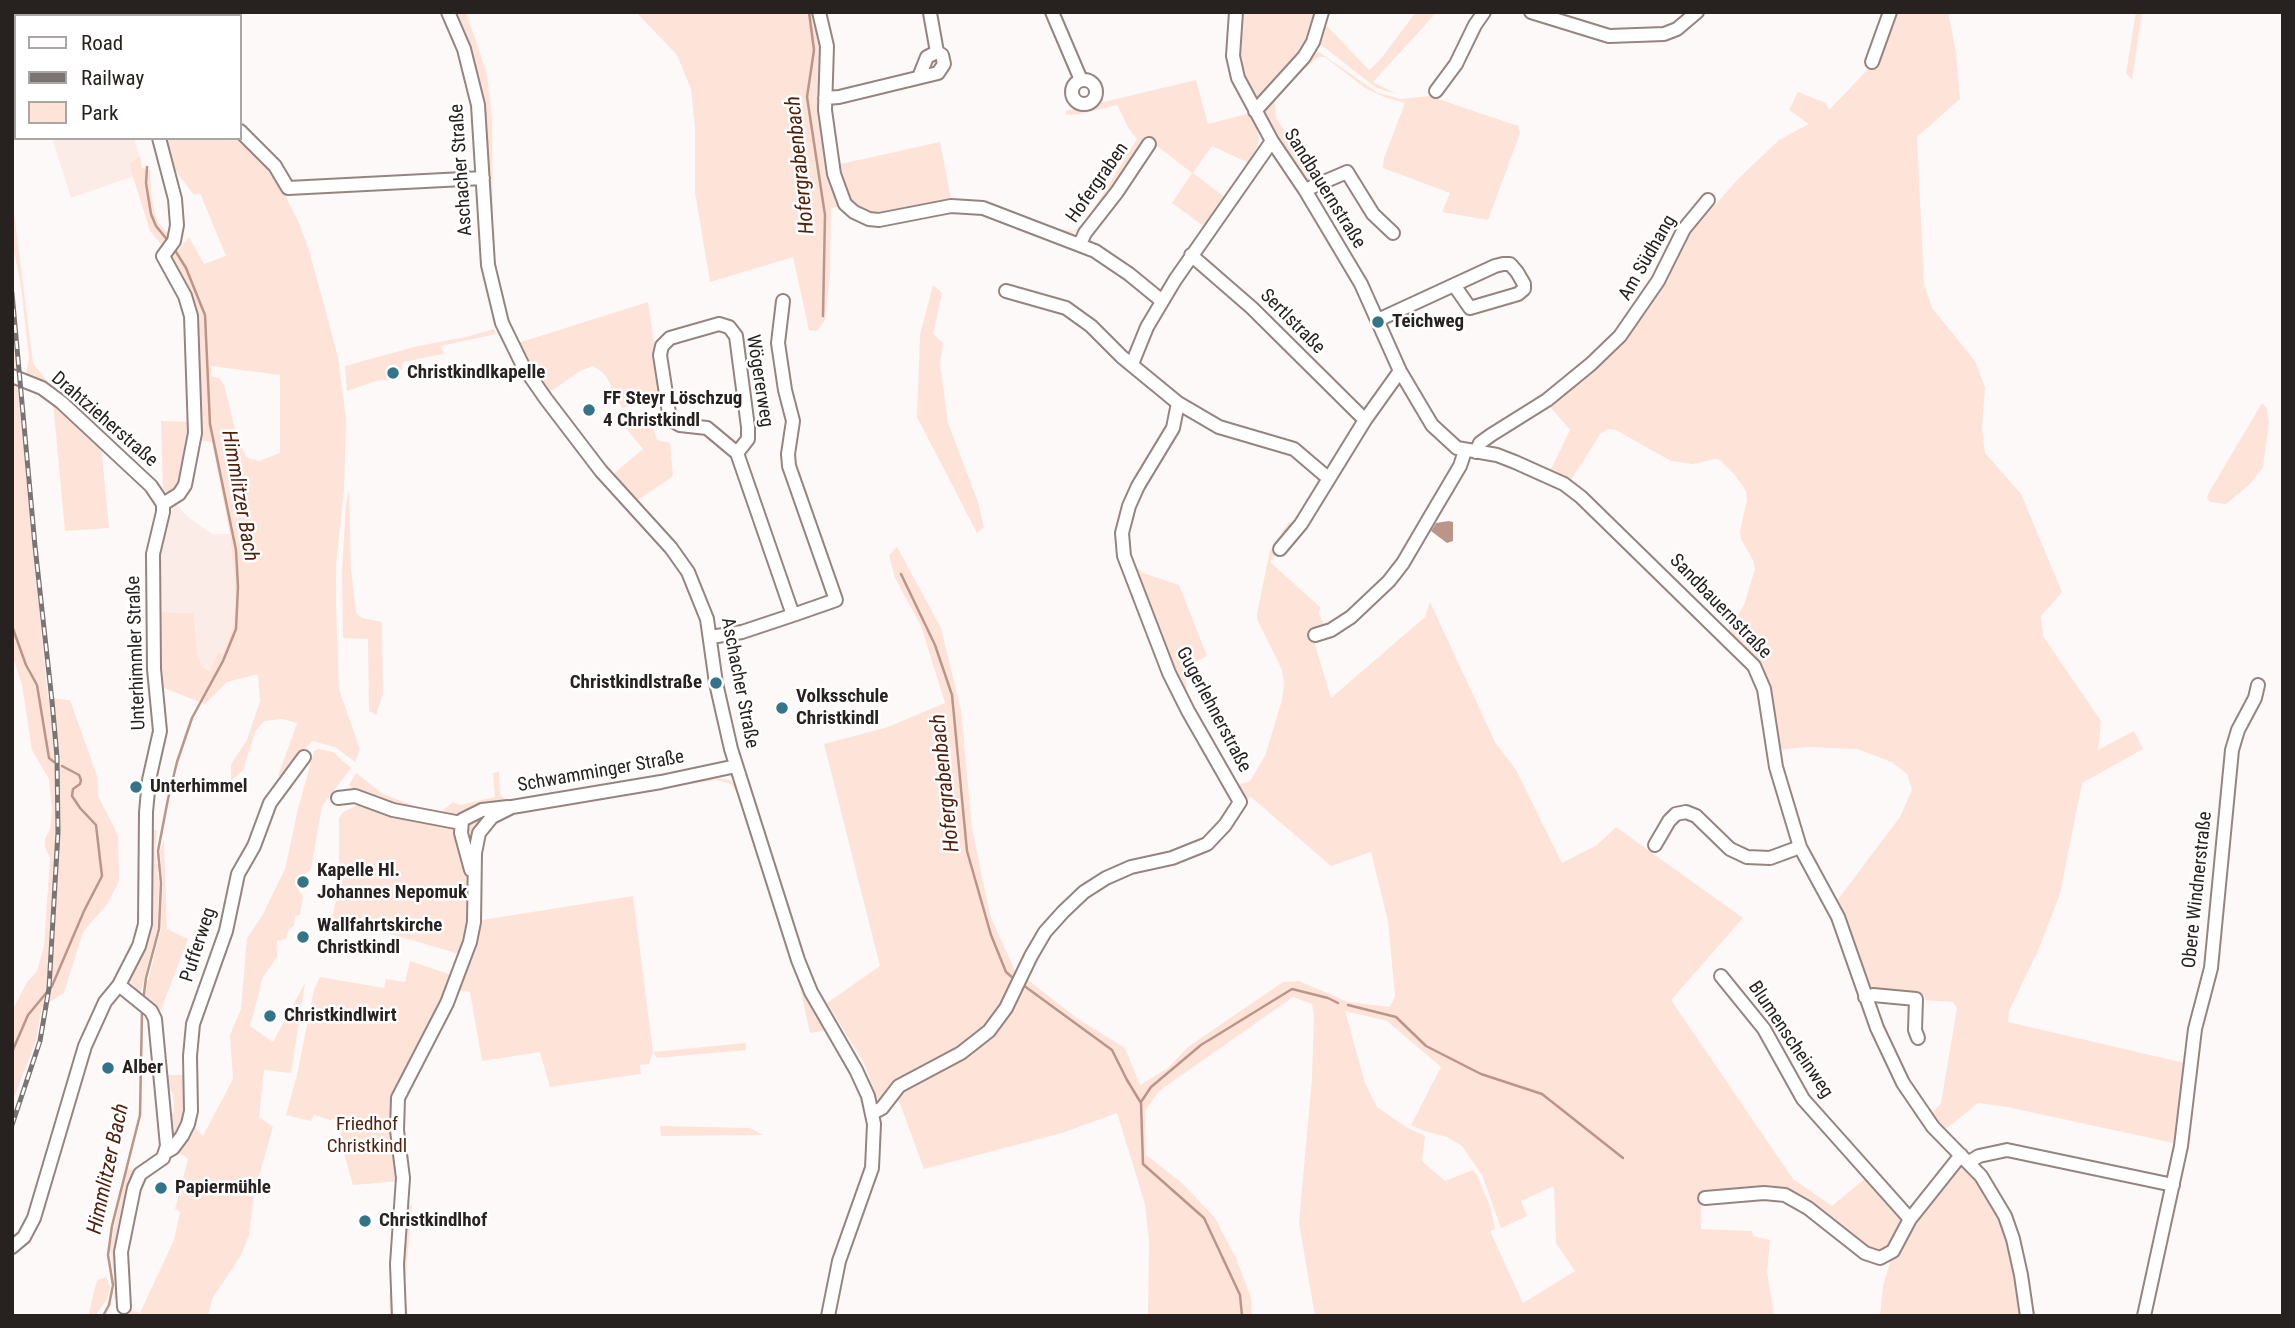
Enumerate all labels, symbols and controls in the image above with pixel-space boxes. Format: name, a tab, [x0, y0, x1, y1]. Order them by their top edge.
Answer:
legend	[14, 14, 242, 140]
text: Road	[81, 31, 123, 55]
text: Railway	[81, 66, 144, 90]
water label: Hofergrabenbach	[781, 95, 821, 235]
text: Park	[81, 101, 118, 125]
street label: Aschacher Straße	[446, 103, 478, 237]
street label: Sandbauernstraße	[1278, 125, 1370, 253]
street label: Hofergraben	[1062, 138, 1134, 228]
street label: Am Südhang	[1614, 211, 1682, 305]
street label: Sertlstraße	[1255, 285, 1329, 359]
place label: Teichweg	[1392, 311, 1464, 333]
marker: Teichweg	[1370, 314, 1386, 330]
street label: Wögererweg	[740, 333, 778, 429]
place label: Christkindlkapelle	[407, 362, 545, 384]
marker: Christkindlkapelle	[385, 365, 401, 381]
street label: Drahtzieherstraße	[46, 368, 162, 472]
place label: FF Steyr Löschzug 4 Christkindl	[603, 388, 742, 432]
marker: FF Steyr Löschzug 4 Christkindl	[581, 402, 597, 418]
water label: Himmlitzer Bach	[215, 428, 263, 564]
street label: Sandbauernstraße	[1664, 550, 1776, 664]
street label: Unterhimmler Straße	[123, 575, 151, 731]
street label: Aschacher Straße	[715, 616, 763, 750]
street label: Gugerlehnerstraße	[1170, 644, 1256, 776]
place label: Christkindlstraße	[570, 672, 702, 694]
marker: Christkindlstraße	[708, 675, 724, 691]
place label: Volksschule Christkindl	[796, 686, 888, 730]
marker: Volksschule Christkindl	[774, 700, 790, 716]
water label: Hofergrabenbach	[926, 713, 966, 853]
street label: Schwamminger Straße	[516, 746, 686, 798]
place label: Unterhimmel	[150, 776, 248, 798]
marker: Unterhimmel	[128, 779, 144, 795]
street label: Obere Windnerstraße	[2178, 810, 2218, 970]
place label: Kapelle Hl. Johannes Nepomuk	[317, 860, 467, 904]
marker: Kapelle Hl. Johannes Nepomuk	[295, 874, 311, 890]
street label: Pufferweg	[176, 905, 222, 985]
place label: Wallfahrtskirche Christkindl	[317, 915, 442, 959]
marker: Wallfahrtskirche Christkindl	[295, 929, 311, 945]
street label: Blumenscheinweg	[1743, 977, 1837, 1103]
place label: Christkindlwirt	[284, 1005, 397, 1027]
marker: Christkindlwirt	[262, 1008, 278, 1024]
place label: Alber	[122, 1057, 163, 1079]
marker: Alber	[100, 1060, 116, 1076]
water label: Himmlitzer Bach	[83, 1101, 135, 1237]
park label: Friedhof Christkindl	[327, 1114, 407, 1158]
place label: Papiermühle	[175, 1177, 271, 1199]
marker: Papiermühle	[153, 1180, 169, 1196]
place label: Christkindlhof	[379, 1210, 487, 1232]
marker: Christkindlhof	[357, 1213, 373, 1229]

